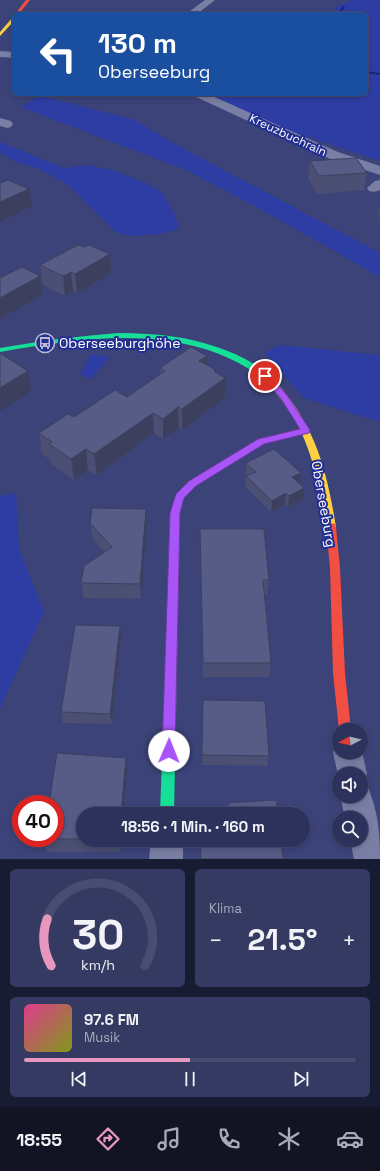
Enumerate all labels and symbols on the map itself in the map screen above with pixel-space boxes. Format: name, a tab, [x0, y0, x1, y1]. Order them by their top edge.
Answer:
street label: Kreuzbuchrain	[247, 110, 329, 160]
bus stop icon: Oberseeburghöhe	[34, 332, 56, 354]
place label: Oberseeburghöhe	[59, 334, 180, 352]
pin	[248, 359, 282, 393]
street label: Oberseeburg	[308, 459, 340, 549]
north arrow	[332, 723, 368, 759]
position arrow	[148, 730, 190, 772]
speed limit sign: 40	[12, 795, 64, 847]

